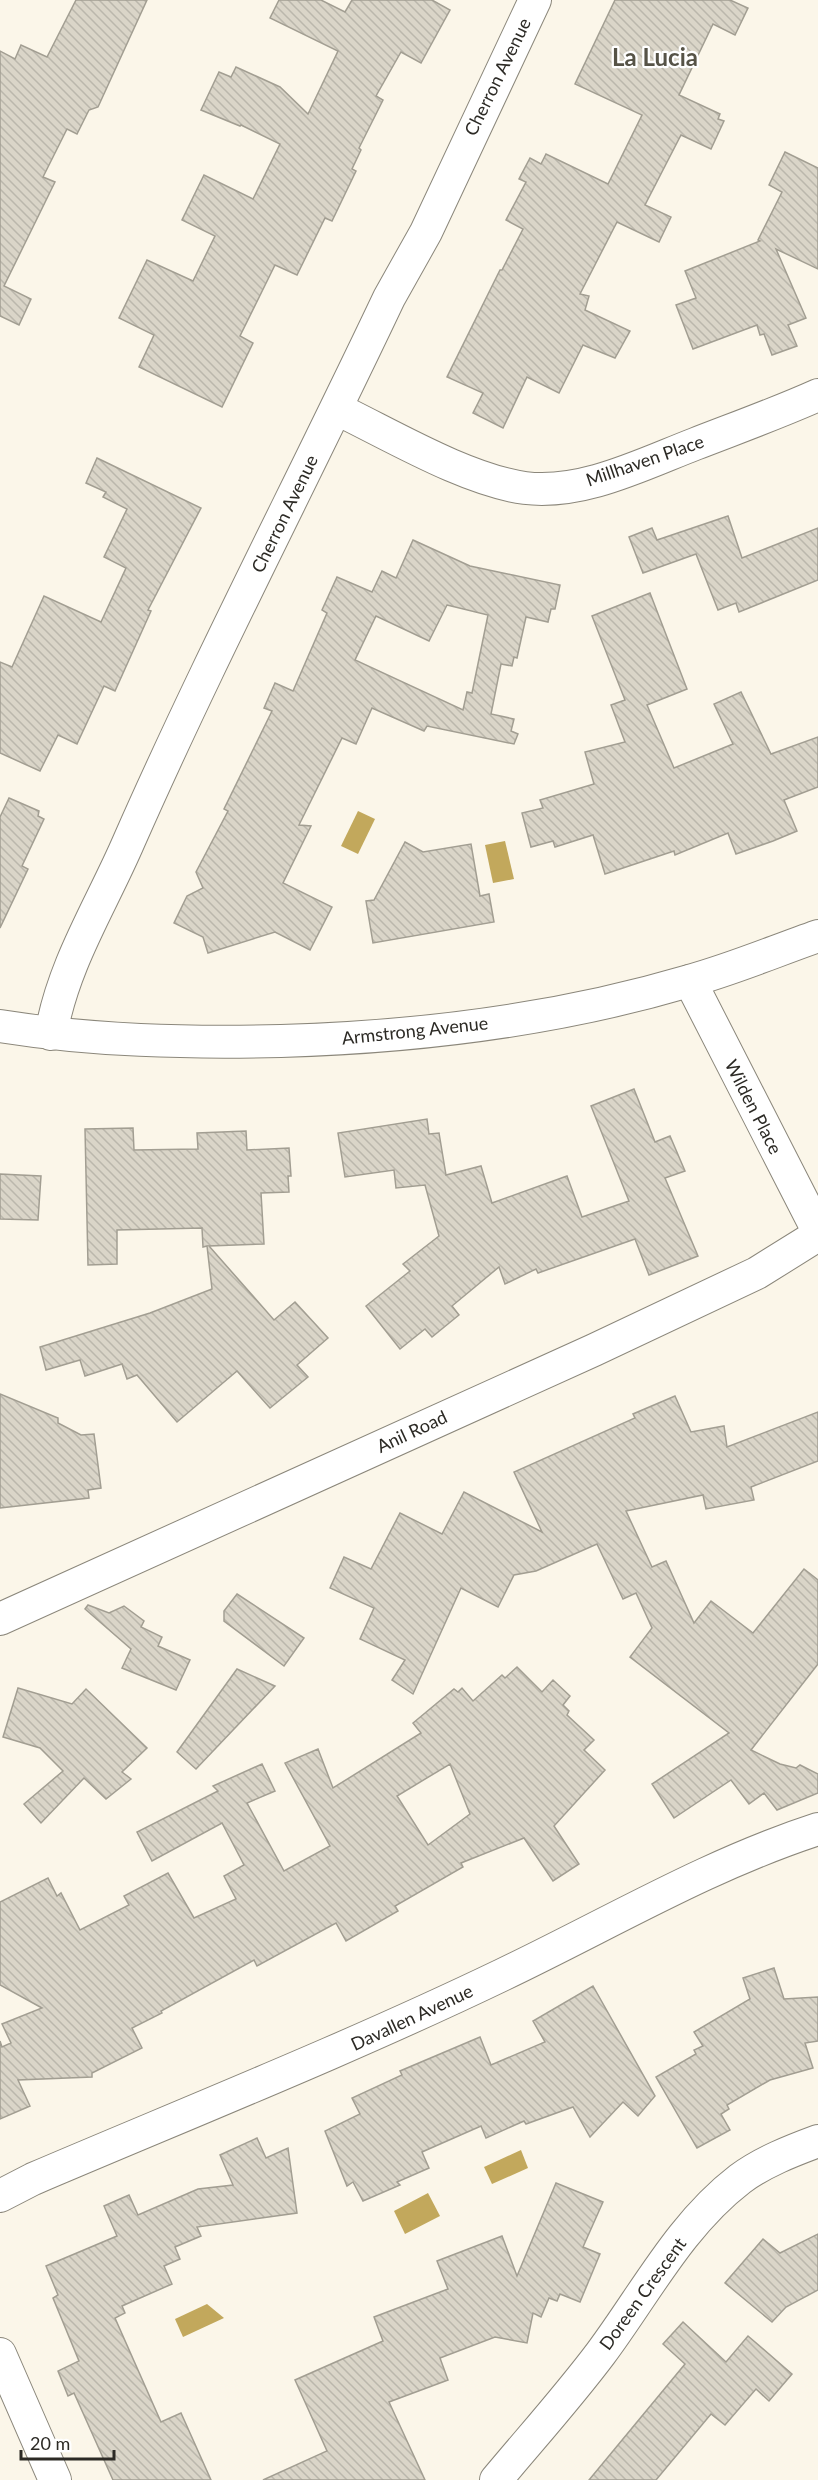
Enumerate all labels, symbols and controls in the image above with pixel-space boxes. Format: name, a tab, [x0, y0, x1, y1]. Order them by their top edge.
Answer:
street label: Cherron Avenue	[459, 14, 535, 139]
district label: La Lucia	[612, 42, 698, 71]
street label: Millhaven Place	[583, 430, 707, 491]
street label: Cherron Avenue	[246, 451, 322, 576]
street label: Armstrong Avenue	[341, 1011, 489, 1049]
street label: Wilden Place	[721, 1056, 787, 1158]
street label: Anil Road	[373, 1405, 450, 1457]
street label: Davallen Avenue	[347, 1979, 476, 2055]
street label: Doreen Crescent	[594, 2233, 691, 2354]
scale bar	[21, 2423, 114, 2461]
text: 20 m	[30, 2432, 70, 2454]

